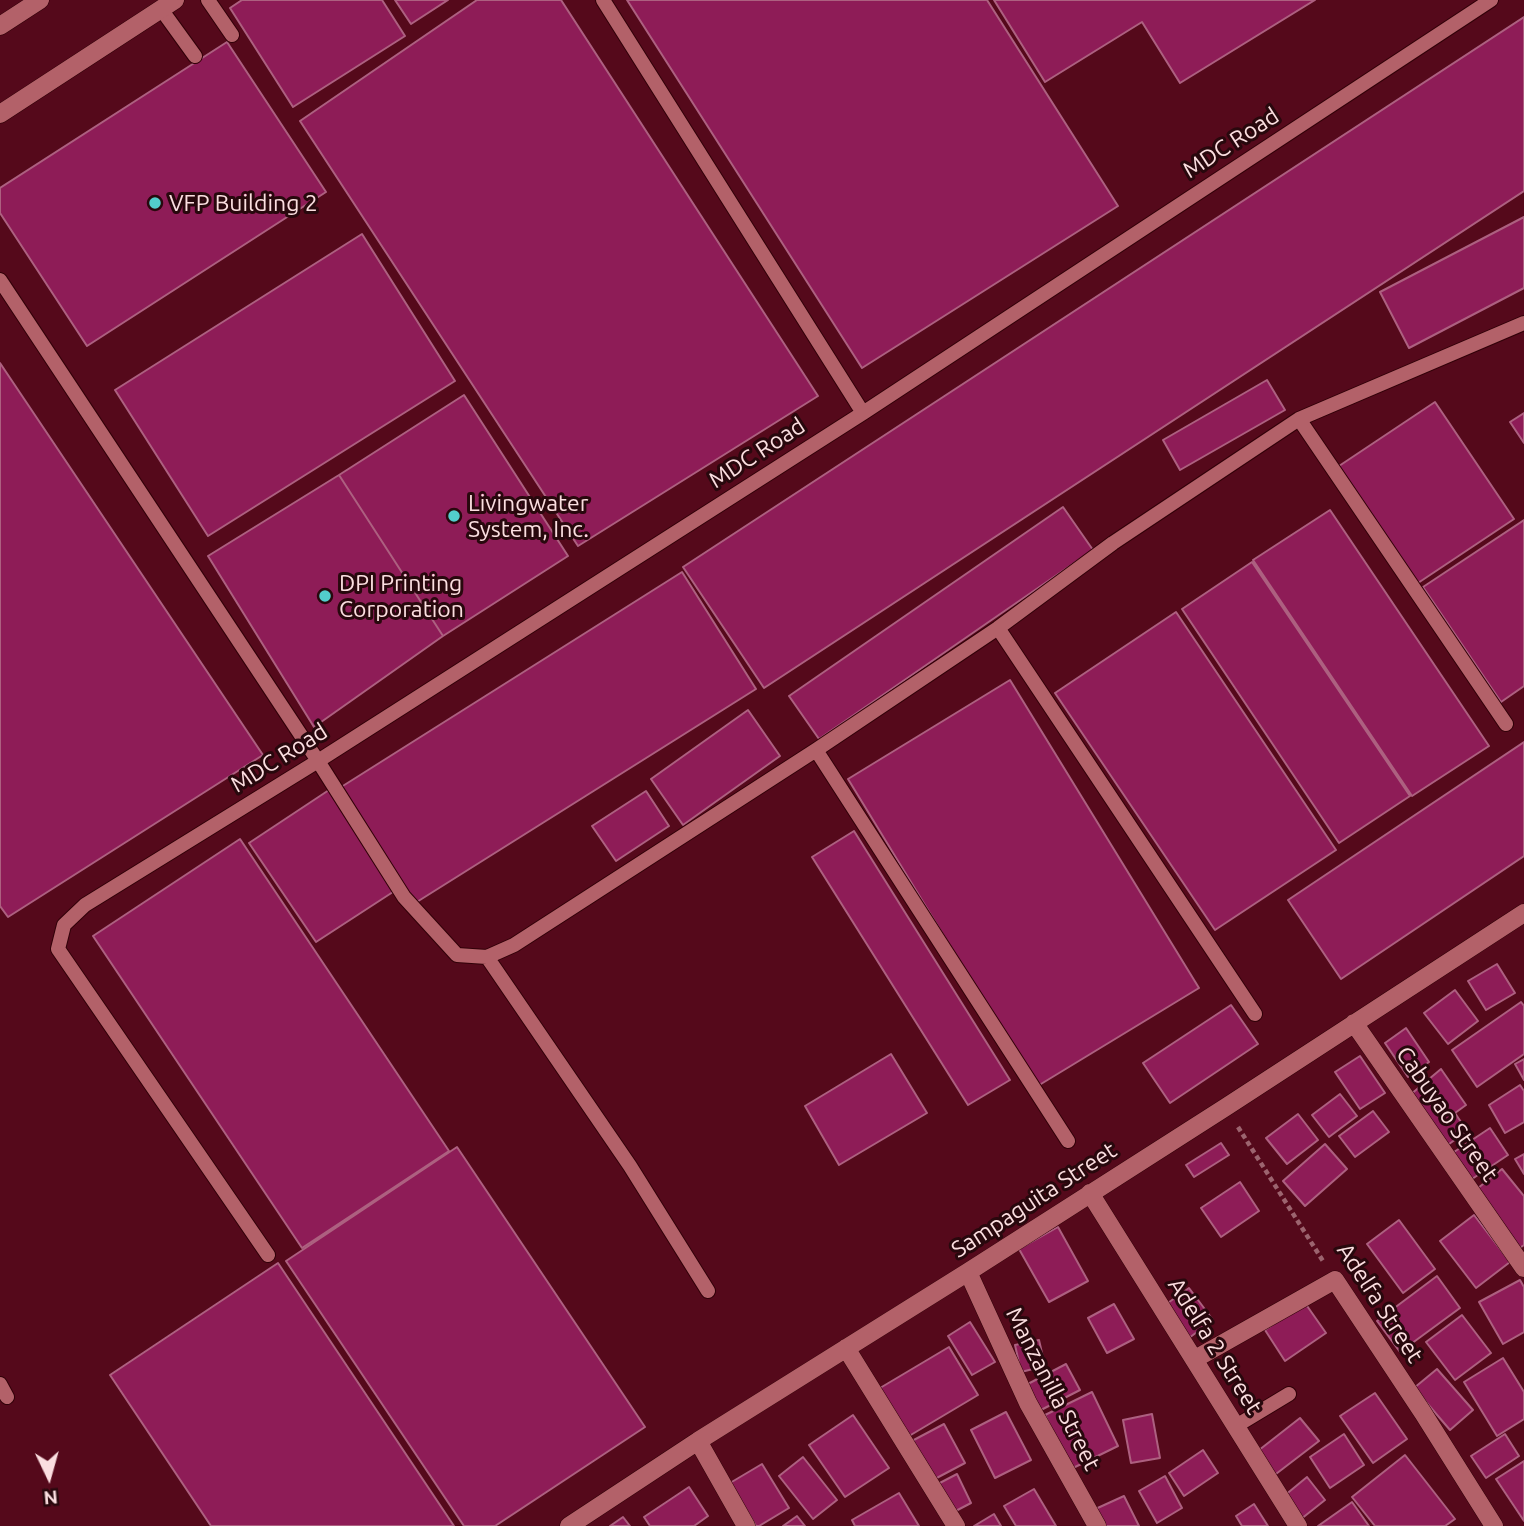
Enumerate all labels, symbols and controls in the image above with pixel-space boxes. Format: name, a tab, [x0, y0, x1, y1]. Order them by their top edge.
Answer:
street label: MDC Road	[1178, 102, 1284, 184]
place label: VFP Building 2	[169, 189, 318, 217]
marker: VFP Building 2	[147, 195, 163, 211]
street label: MDC Road	[704, 412, 810, 494]
place label: Livingwater System, Inc.	[468, 489, 589, 543]
marker: Livingwater System, Inc.	[446, 508, 462, 524]
place label: DPI Printing Corporation	[339, 569, 464, 623]
marker: DPI Printing Corporation	[317, 588, 333, 604]
street label: MDC Road	[226, 718, 332, 798]
street label: Cabuyao Street	[1390, 1041, 1504, 1187]
street label: Sampaguita Street	[946, 1136, 1122, 1264]
street label: Adelfa Street	[1331, 1238, 1429, 1368]
street label: Adelfa 2 Street	[1162, 1273, 1268, 1419]
street label: Manzanilla Street	[1000, 1303, 1106, 1475]
north arrow	[14, 1442, 84, 1512]
text: N	[43, 1486, 59, 1509]

